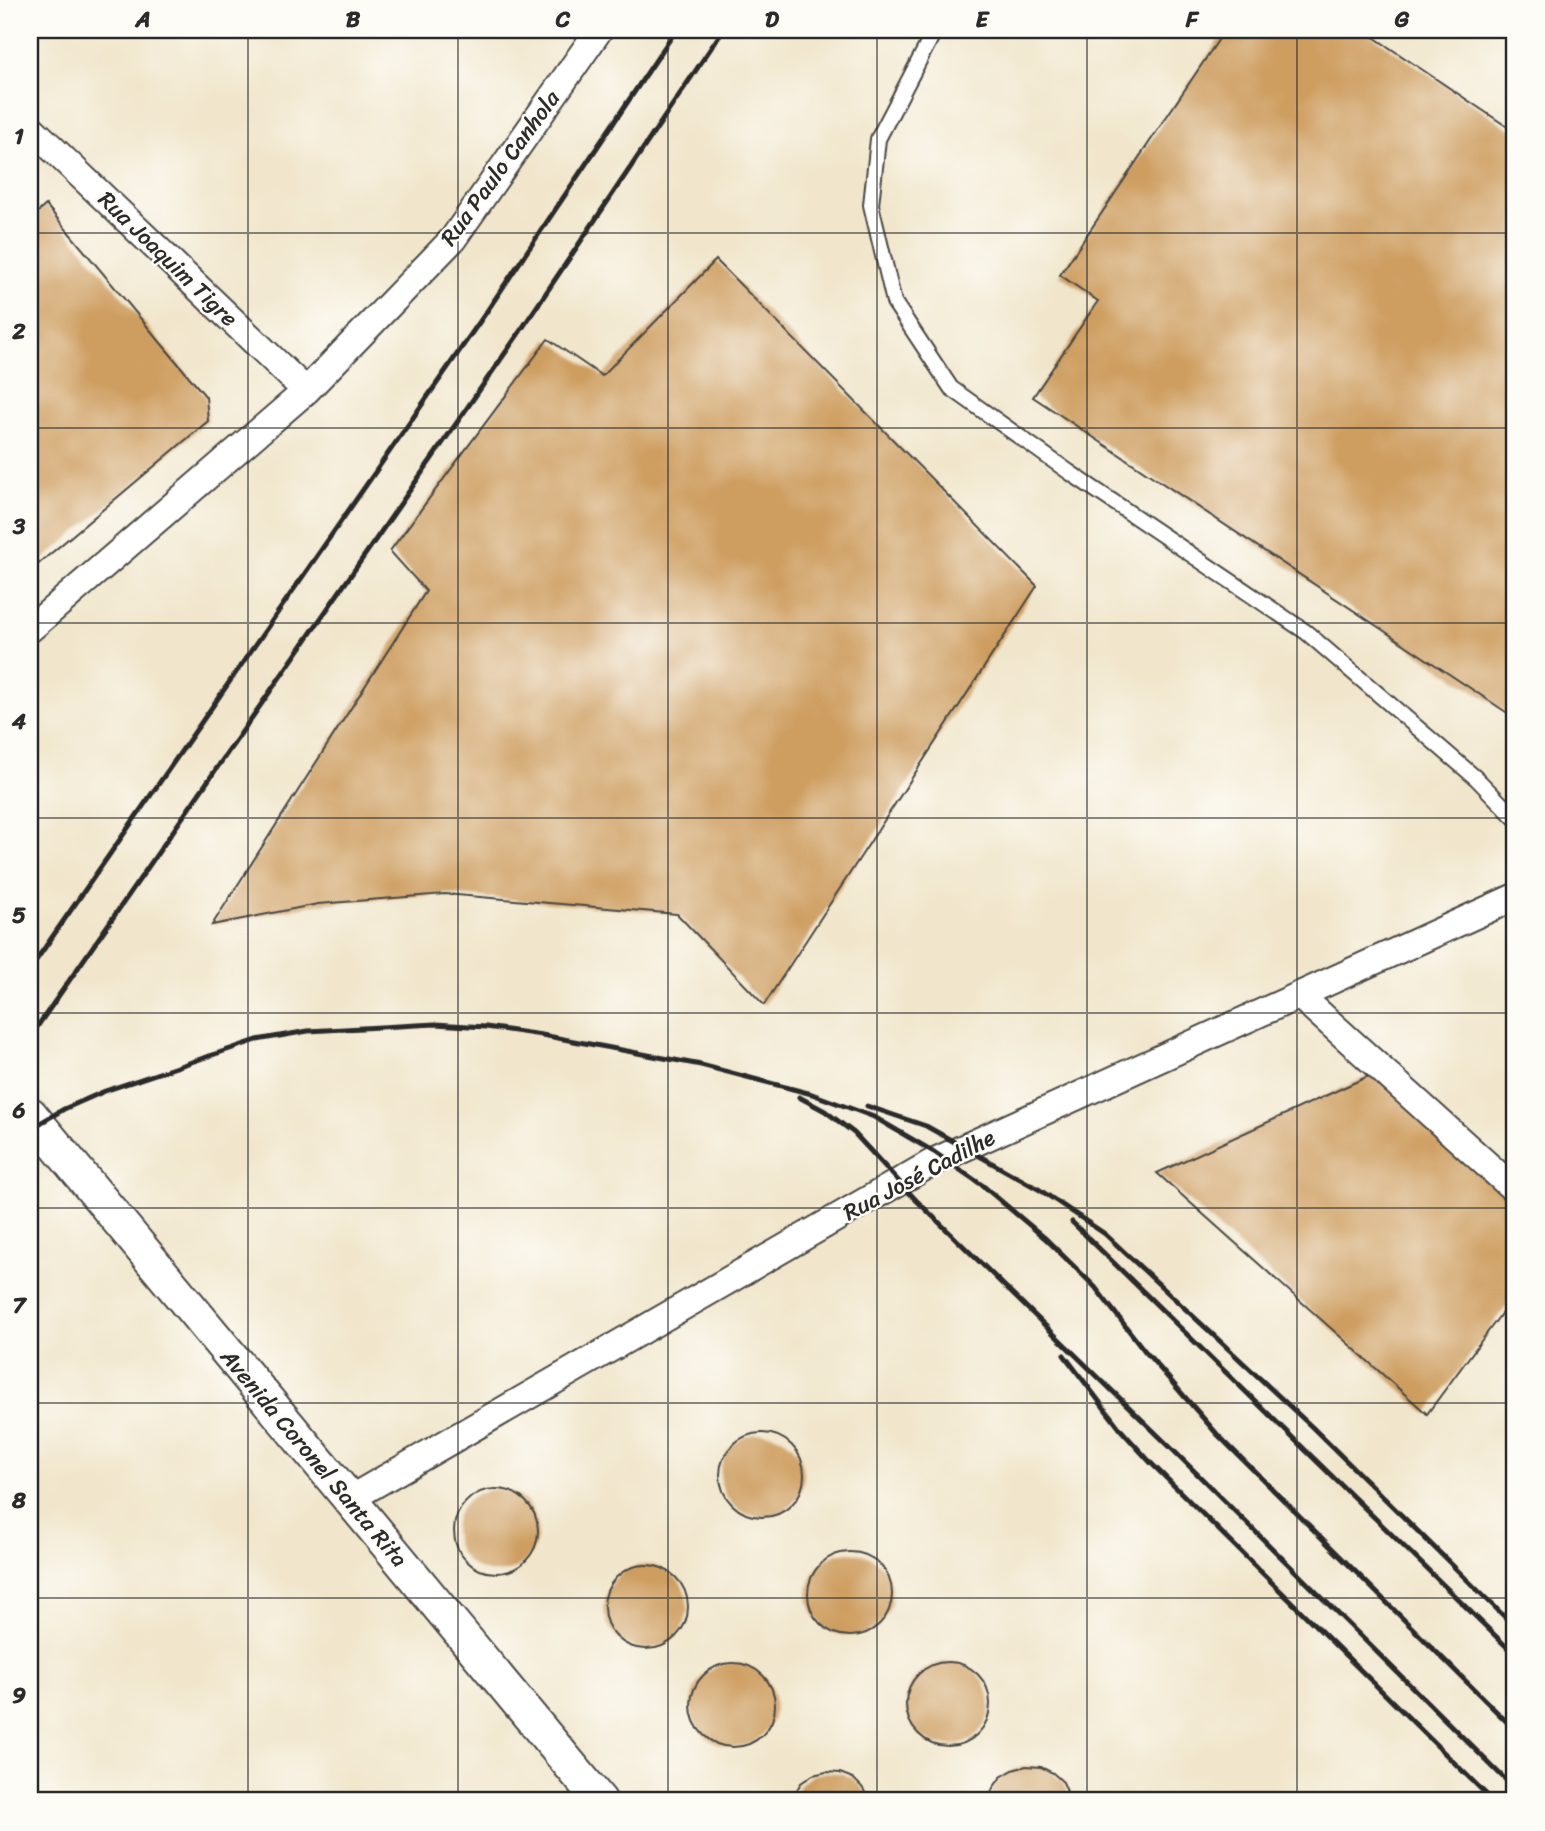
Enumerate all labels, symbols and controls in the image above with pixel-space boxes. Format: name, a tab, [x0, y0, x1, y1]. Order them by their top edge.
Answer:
text: A	[134, 0, 151, 40]
text: B	[346, 0, 361, 40]
text: C	[555, 0, 571, 40]
text: D	[765, 0, 780, 40]
text: E	[976, 0, 991, 40]
text: F	[1185, 0, 1200, 40]
text: G	[1394, 0, 1410, 40]
street label: Rua Paulo Canhola	[429, 81, 571, 255]
text: 1	[14, 116, 24, 157]
street label: Rua Joaquim Tigre	[88, 181, 248, 337]
text: 2	[11, 311, 26, 352]
text: 3	[12, 506, 26, 547]
text: 4	[11, 701, 27, 742]
text: 5	[12, 895, 26, 936]
text: 6	[11, 1090, 26, 1131]
street label: Rua José Cadilhe	[835, 1118, 1003, 1232]
text: 7	[12, 1285, 27, 1326]
street label: Avenida Coronel Santa Rita	[209, 1338, 418, 1577]
text: 8	[11, 1480, 26, 1521]
text: 9	[12, 1675, 26, 1716]

